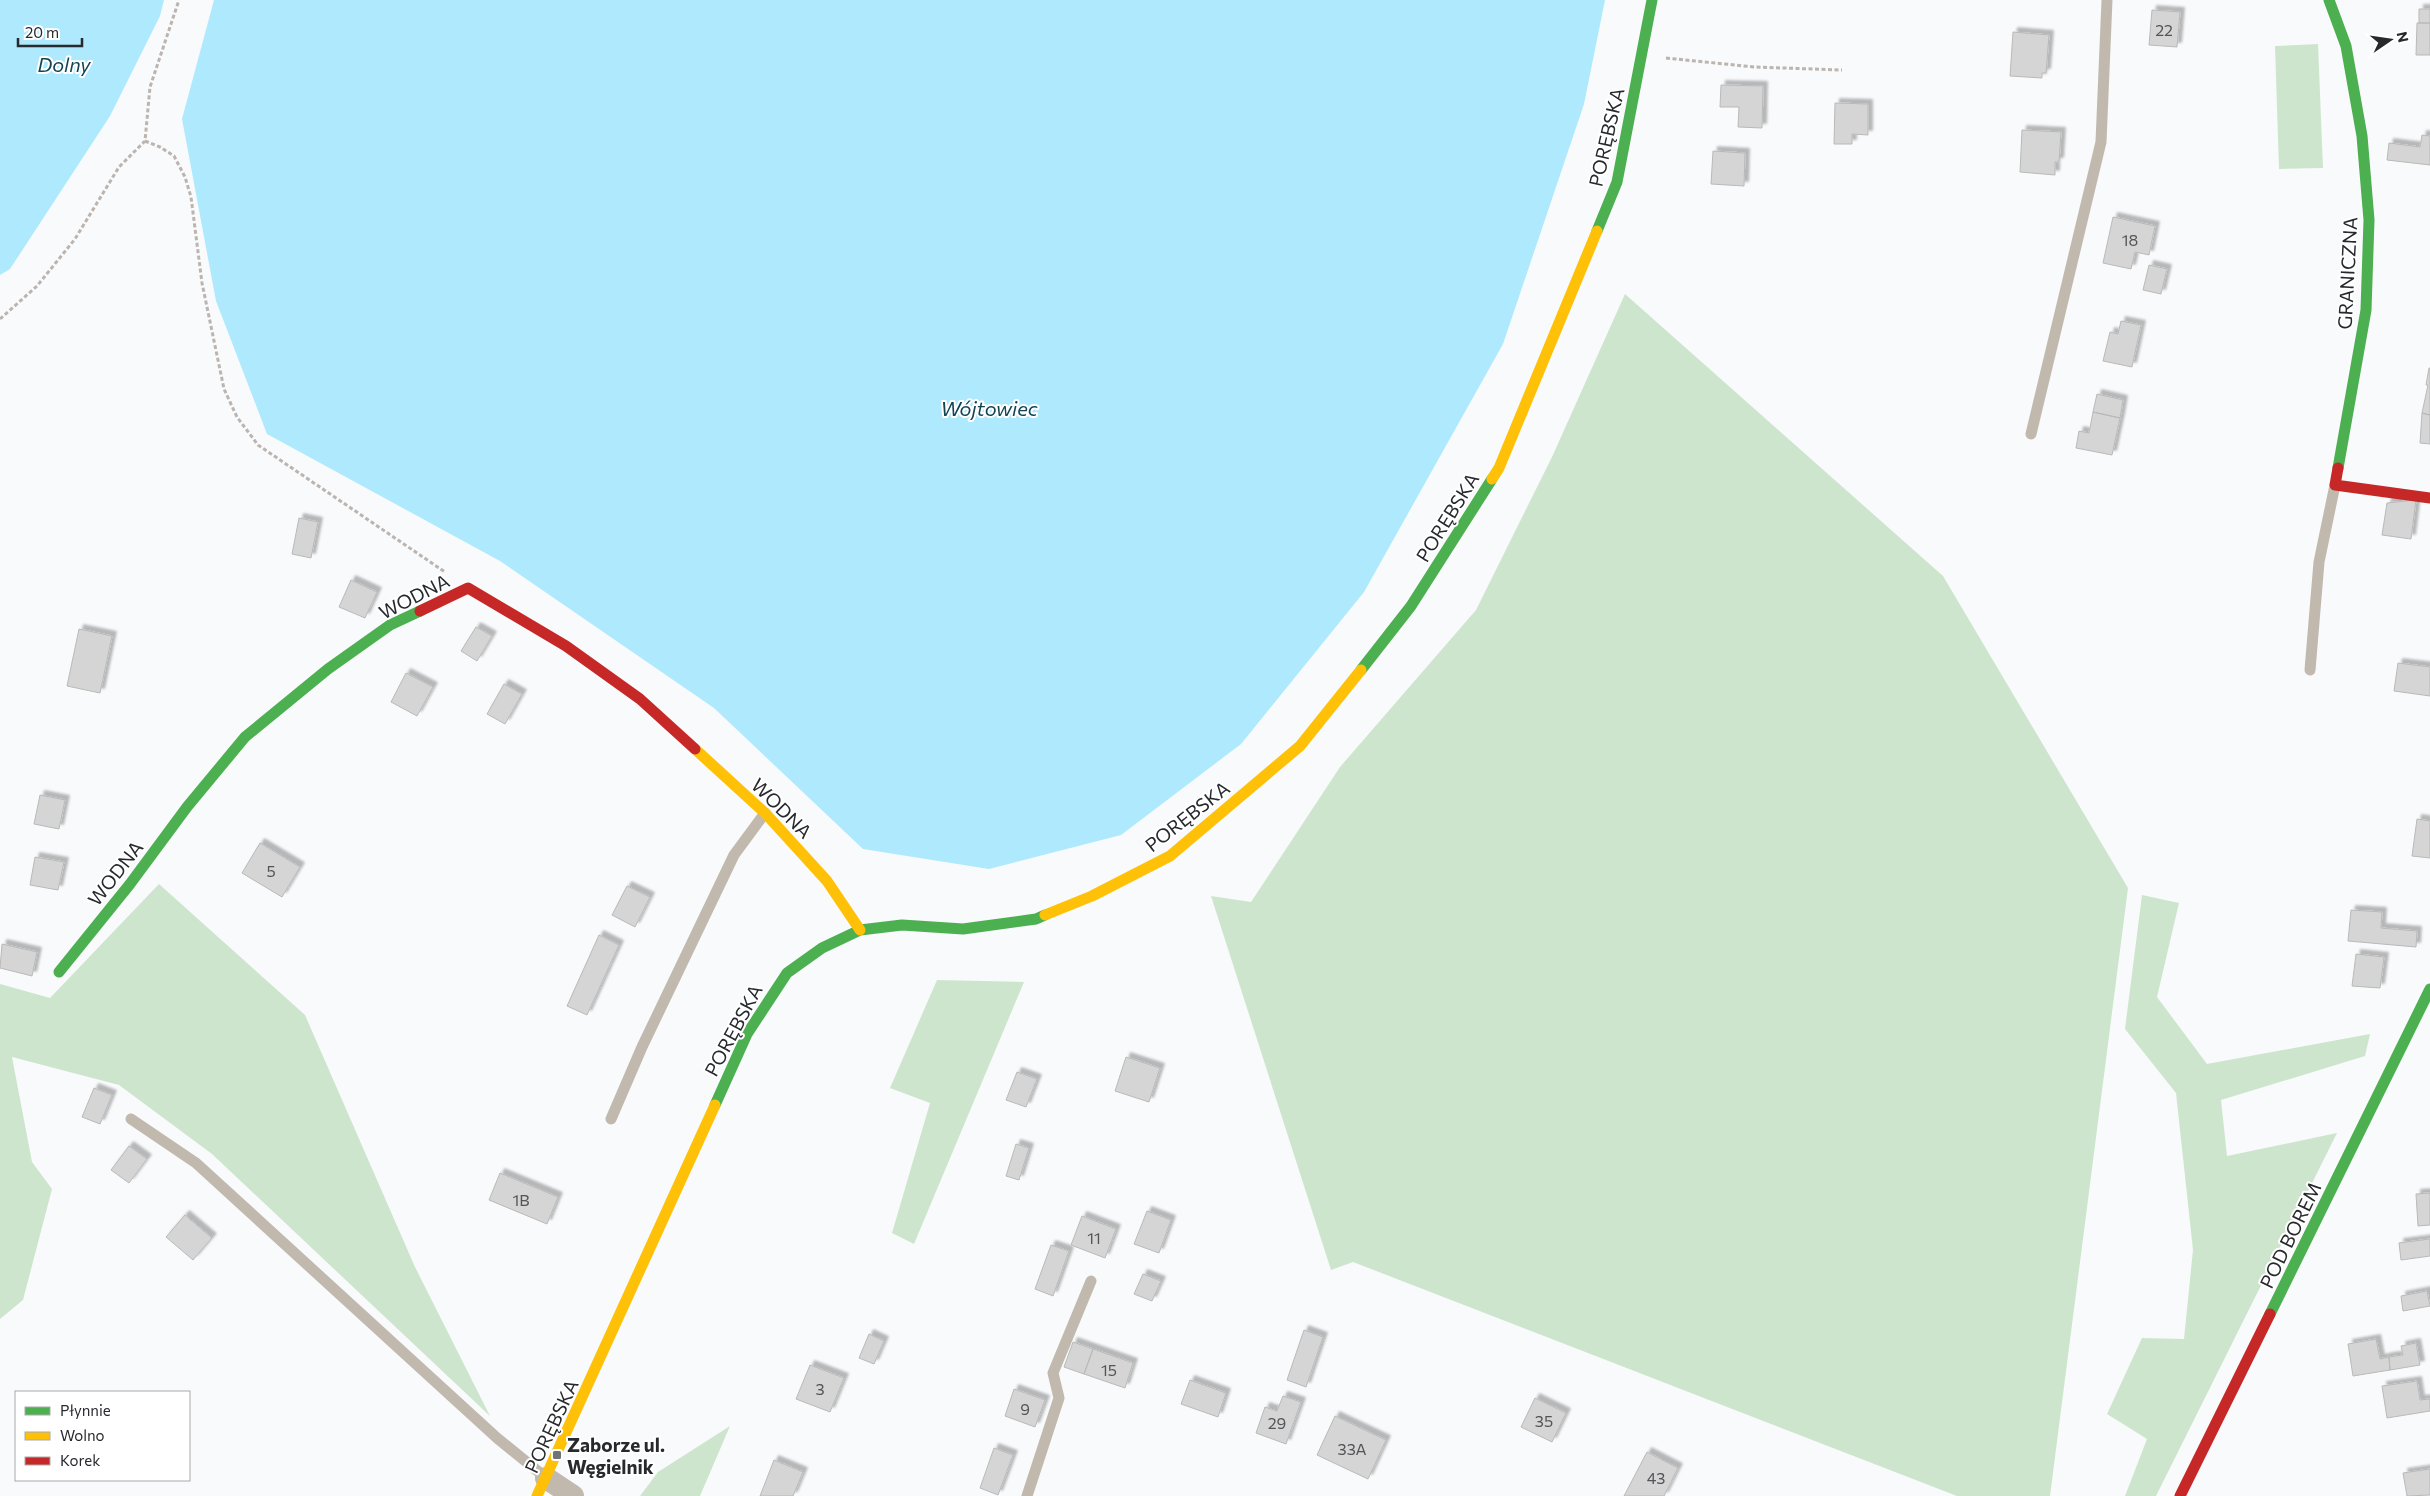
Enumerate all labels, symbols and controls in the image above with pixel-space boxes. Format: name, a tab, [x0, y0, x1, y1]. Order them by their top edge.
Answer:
scale bar	[18, 15, 81, 47]
north arrow	[2365, 15, 2415, 65]
house number: 22	[2155, 20, 2173, 39]
text: 20 m	[25, 23, 59, 41]
text: N	[2394, 30, 2413, 44]
water label: Dolny	[37, 52, 91, 76]
street label: PORĘBSKA	[1583, 85, 1629, 189]
street label: GRANICZNA	[2333, 216, 2361, 330]
house number: 18	[2122, 230, 2138, 249]
water label: Wójtowiec	[940, 396, 1038, 420]
street label: PORĘBSKA	[1411, 468, 1483, 566]
street label: WODNA	[375, 569, 453, 623]
street label: WODNA	[747, 773, 817, 843]
street label: PORĘBSKA	[1140, 776, 1234, 856]
street label: WODNA	[83, 836, 147, 910]
house number: 5	[266, 861, 276, 880]
street label: PORĘBSKA	[699, 980, 767, 1080]
street label: POD BOREM	[2254, 1178, 2326, 1292]
house number: 1B	[512, 1190, 530, 1209]
house number: 11	[1087, 1228, 1101, 1247]
house number: 15	[1101, 1360, 1117, 1379]
street label: PORĘBSKA	[519, 1375, 583, 1477]
house number: 3	[815, 1379, 825, 1398]
legend	[15, 1391, 190, 1481]
house number: 9	[1020, 1399, 1030, 1418]
text: Płynnie	[60, 1401, 111, 1419]
house number: 35	[1535, 1411, 1553, 1430]
house number: 29	[1268, 1413, 1286, 1432]
text: Wolno	[60, 1426, 105, 1444]
place label: Zaborze ul. Węgielnik	[567, 1433, 665, 1478]
house number: 33A	[1338, 1439, 1366, 1458]
marker: Zaborze ul. Węgielnik	[551, 1449, 563, 1461]
text: Korek	[60, 1451, 100, 1469]
house number: 43	[1647, 1468, 1665, 1487]

